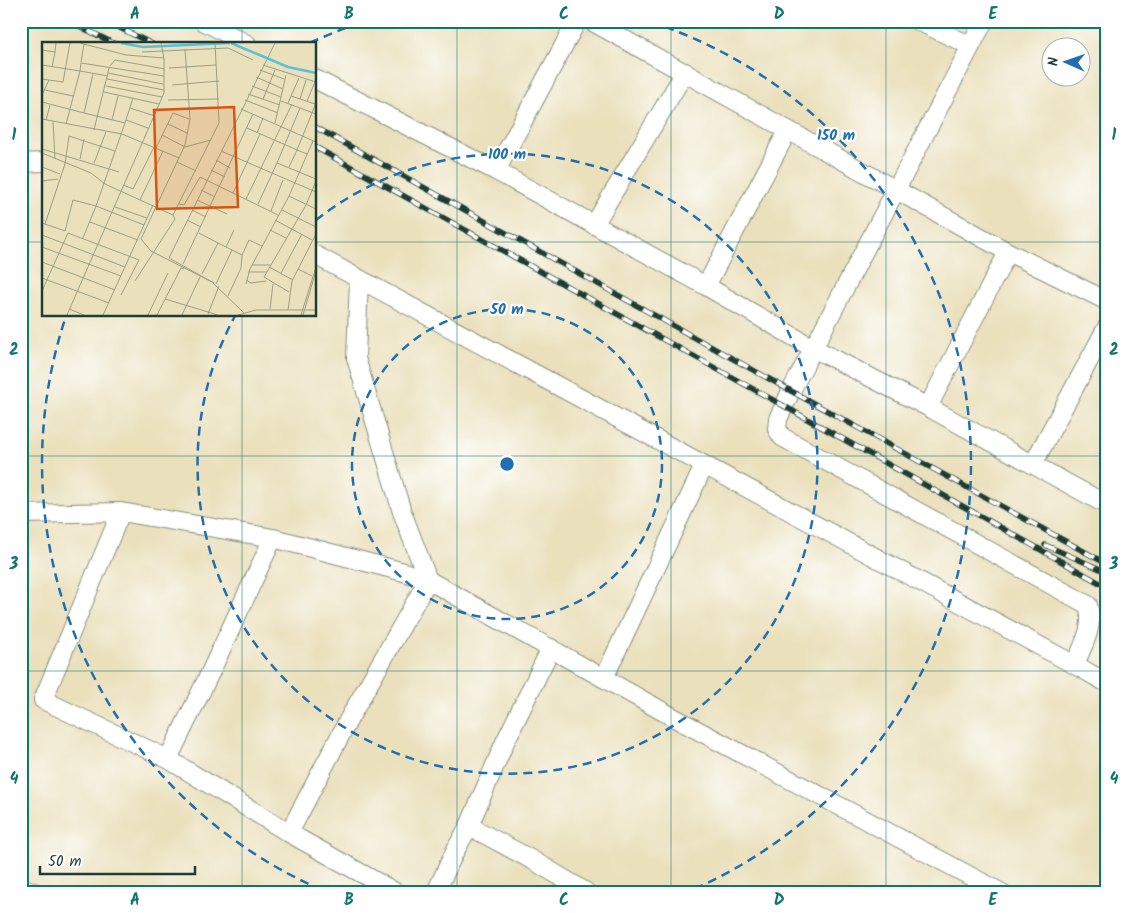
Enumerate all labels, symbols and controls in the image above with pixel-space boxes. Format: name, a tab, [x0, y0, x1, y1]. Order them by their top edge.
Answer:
text: A	[130, 2, 140, 27]
text: B	[344, 2, 354, 27]
text: C	[559, 2, 569, 27]
text: D	[774, 2, 785, 27]
text: E	[989, 2, 999, 27]
north arrow	[1040, 38, 1090, 88]
inset map	[42, 42, 316, 316]
text: N	[1043, 57, 1065, 66]
text: 1	[12, 123, 17, 148]
text: 1	[1112, 123, 1117, 148]
text: 150 m	[817, 124, 855, 148]
text: 100 m	[488, 143, 526, 167]
text: 50 m	[489, 298, 524, 322]
text: 2	[9, 338, 19, 363]
text: 2	[1109, 338, 1119, 363]
centre of rings	[498, 455, 516, 473]
text: 3	[9, 552, 19, 577]
text: 3	[1109, 552, 1119, 577]
text: 4	[10, 767, 19, 792]
text: 4	[1110, 767, 1119, 792]
scale bar	[40, 843, 195, 875]
text: 50 m	[48, 850, 82, 874]
text: A	[130, 888, 140, 913]
text: B	[344, 888, 354, 913]
text: C	[559, 888, 569, 913]
text: D	[774, 888, 785, 913]
text: E	[989, 888, 999, 913]

